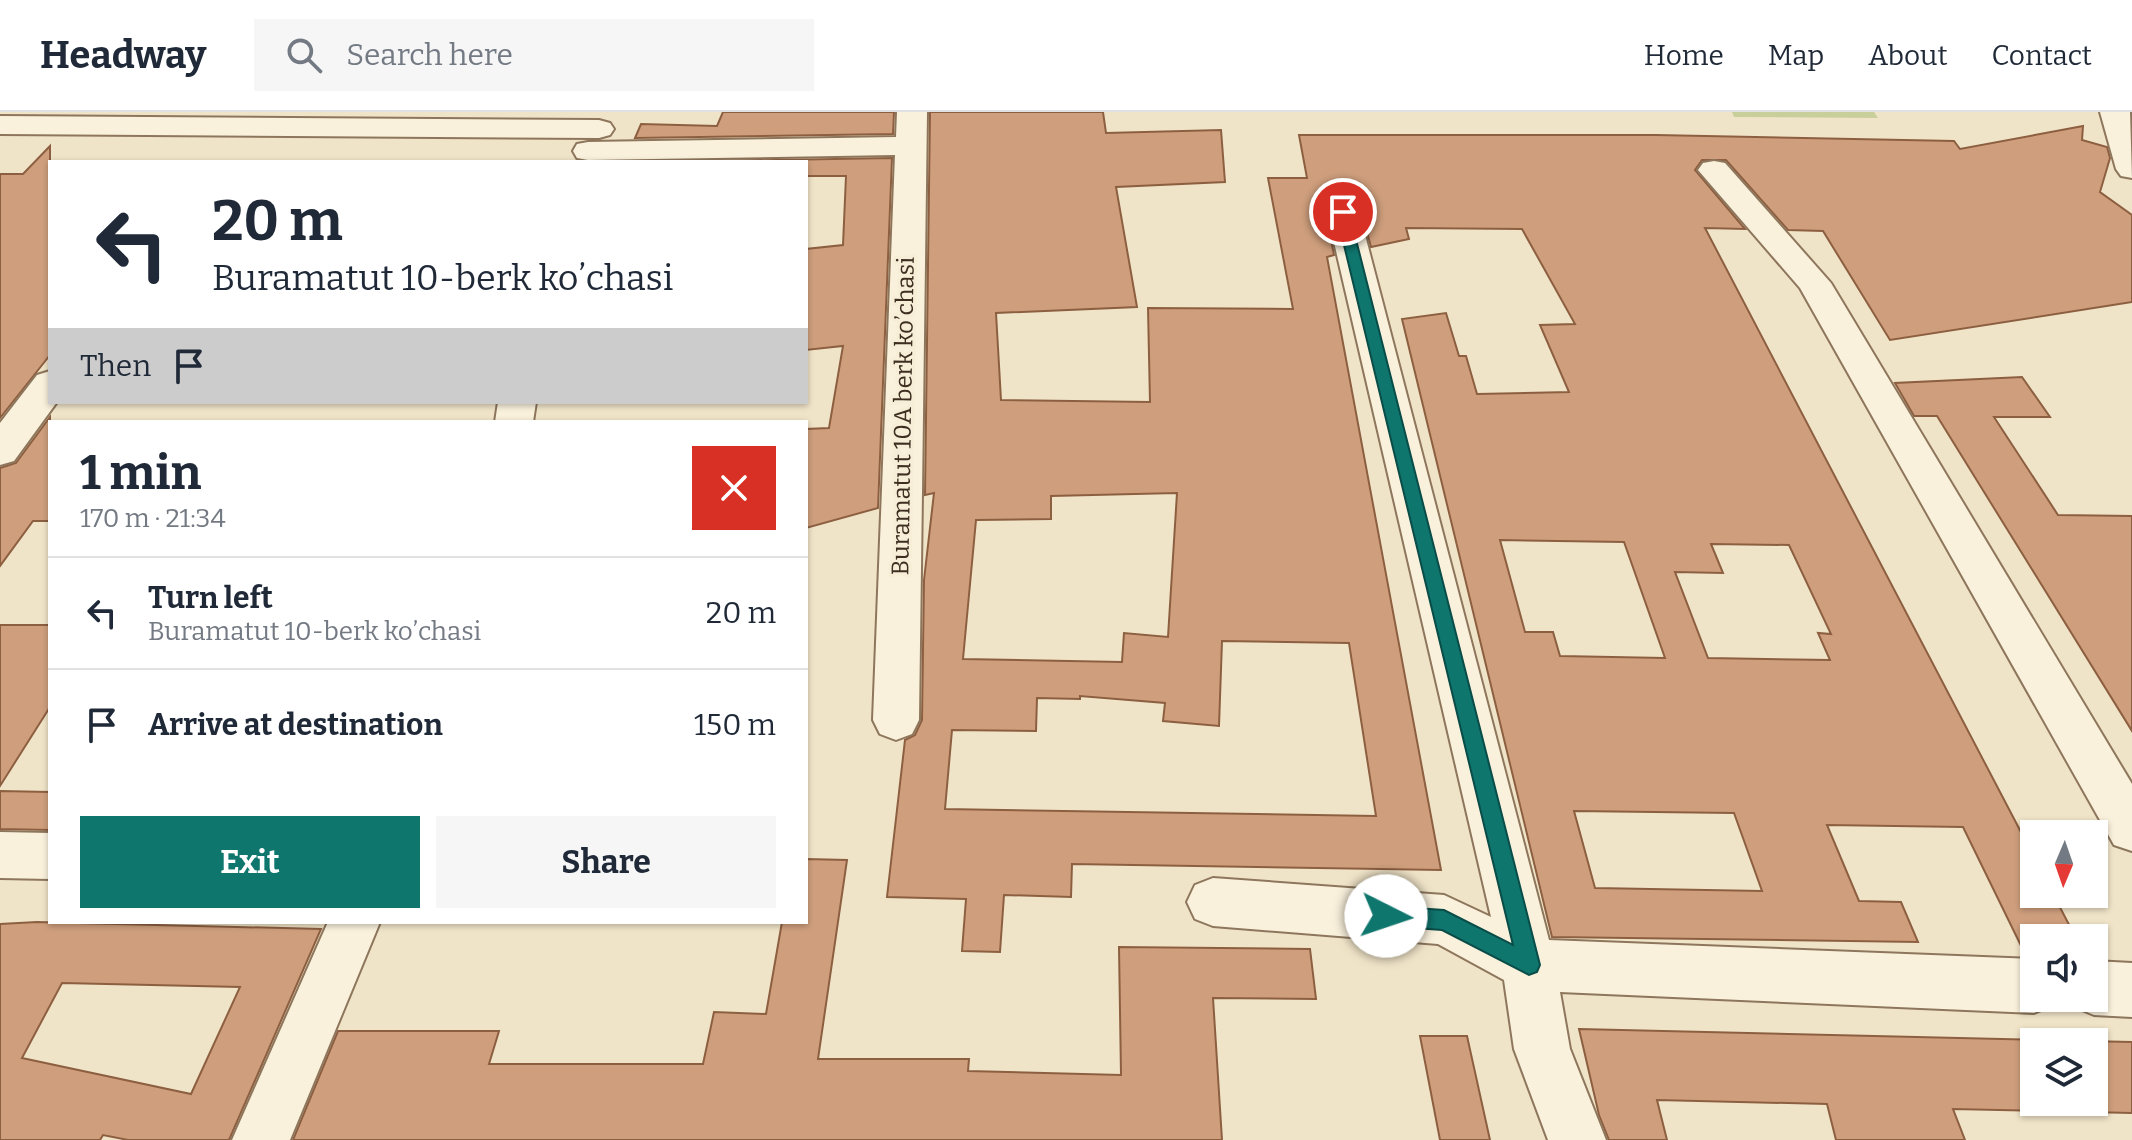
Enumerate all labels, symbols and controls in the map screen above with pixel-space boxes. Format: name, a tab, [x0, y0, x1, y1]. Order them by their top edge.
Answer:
search box	[254, 19, 814, 91]
text: Headway	[40, 32, 206, 78]
icon: search	[282, 33, 326, 77]
text: Search here	[346, 37, 513, 73]
text: Home	[1644, 39, 1724, 72]
text: Map	[1768, 39, 1824, 72]
text: About	[1868, 39, 1948, 72]
text: Contact	[1992, 39, 2092, 72]
pin	[1309, 178, 1377, 246]
text: 20 m	[212, 188, 343, 255]
icon: arrive	[1321, 190, 1365, 234]
icon: left	[80, 192, 184, 296]
text: Buramatut 10-berk koʼchasi	[212, 256, 674, 300]
street label: Buramatut 10А berk koʼchasi	[886, 257, 920, 575]
icon: arrive	[167, 344, 211, 388]
text: Then	[80, 348, 151, 384]
text: 1 min	[80, 444, 201, 502]
button: close	[692, 446, 776, 530]
text: 170 m · 21:34	[80, 503, 226, 534]
text: Turn left	[148, 580, 273, 616]
icon: left	[80, 591, 124, 635]
text: 20 m	[706, 595, 776, 631]
text: Buramatut 10-berk koʼchasi	[148, 616, 481, 647]
icon: arrive	[80, 703, 124, 747]
text: Arrive at destination	[148, 707, 443, 743]
text: 150 m	[694, 707, 776, 743]
button: Exit	[80, 816, 420, 908]
button: Share	[436, 816, 776, 908]
north arrow	[2020, 820, 2108, 908]
map controls	[2020, 820, 2108, 1116]
position arrow	[1344, 874, 1428, 958]
button: sound	[2020, 924, 2108, 1012]
button: layers	[2020, 1028, 2108, 1116]

